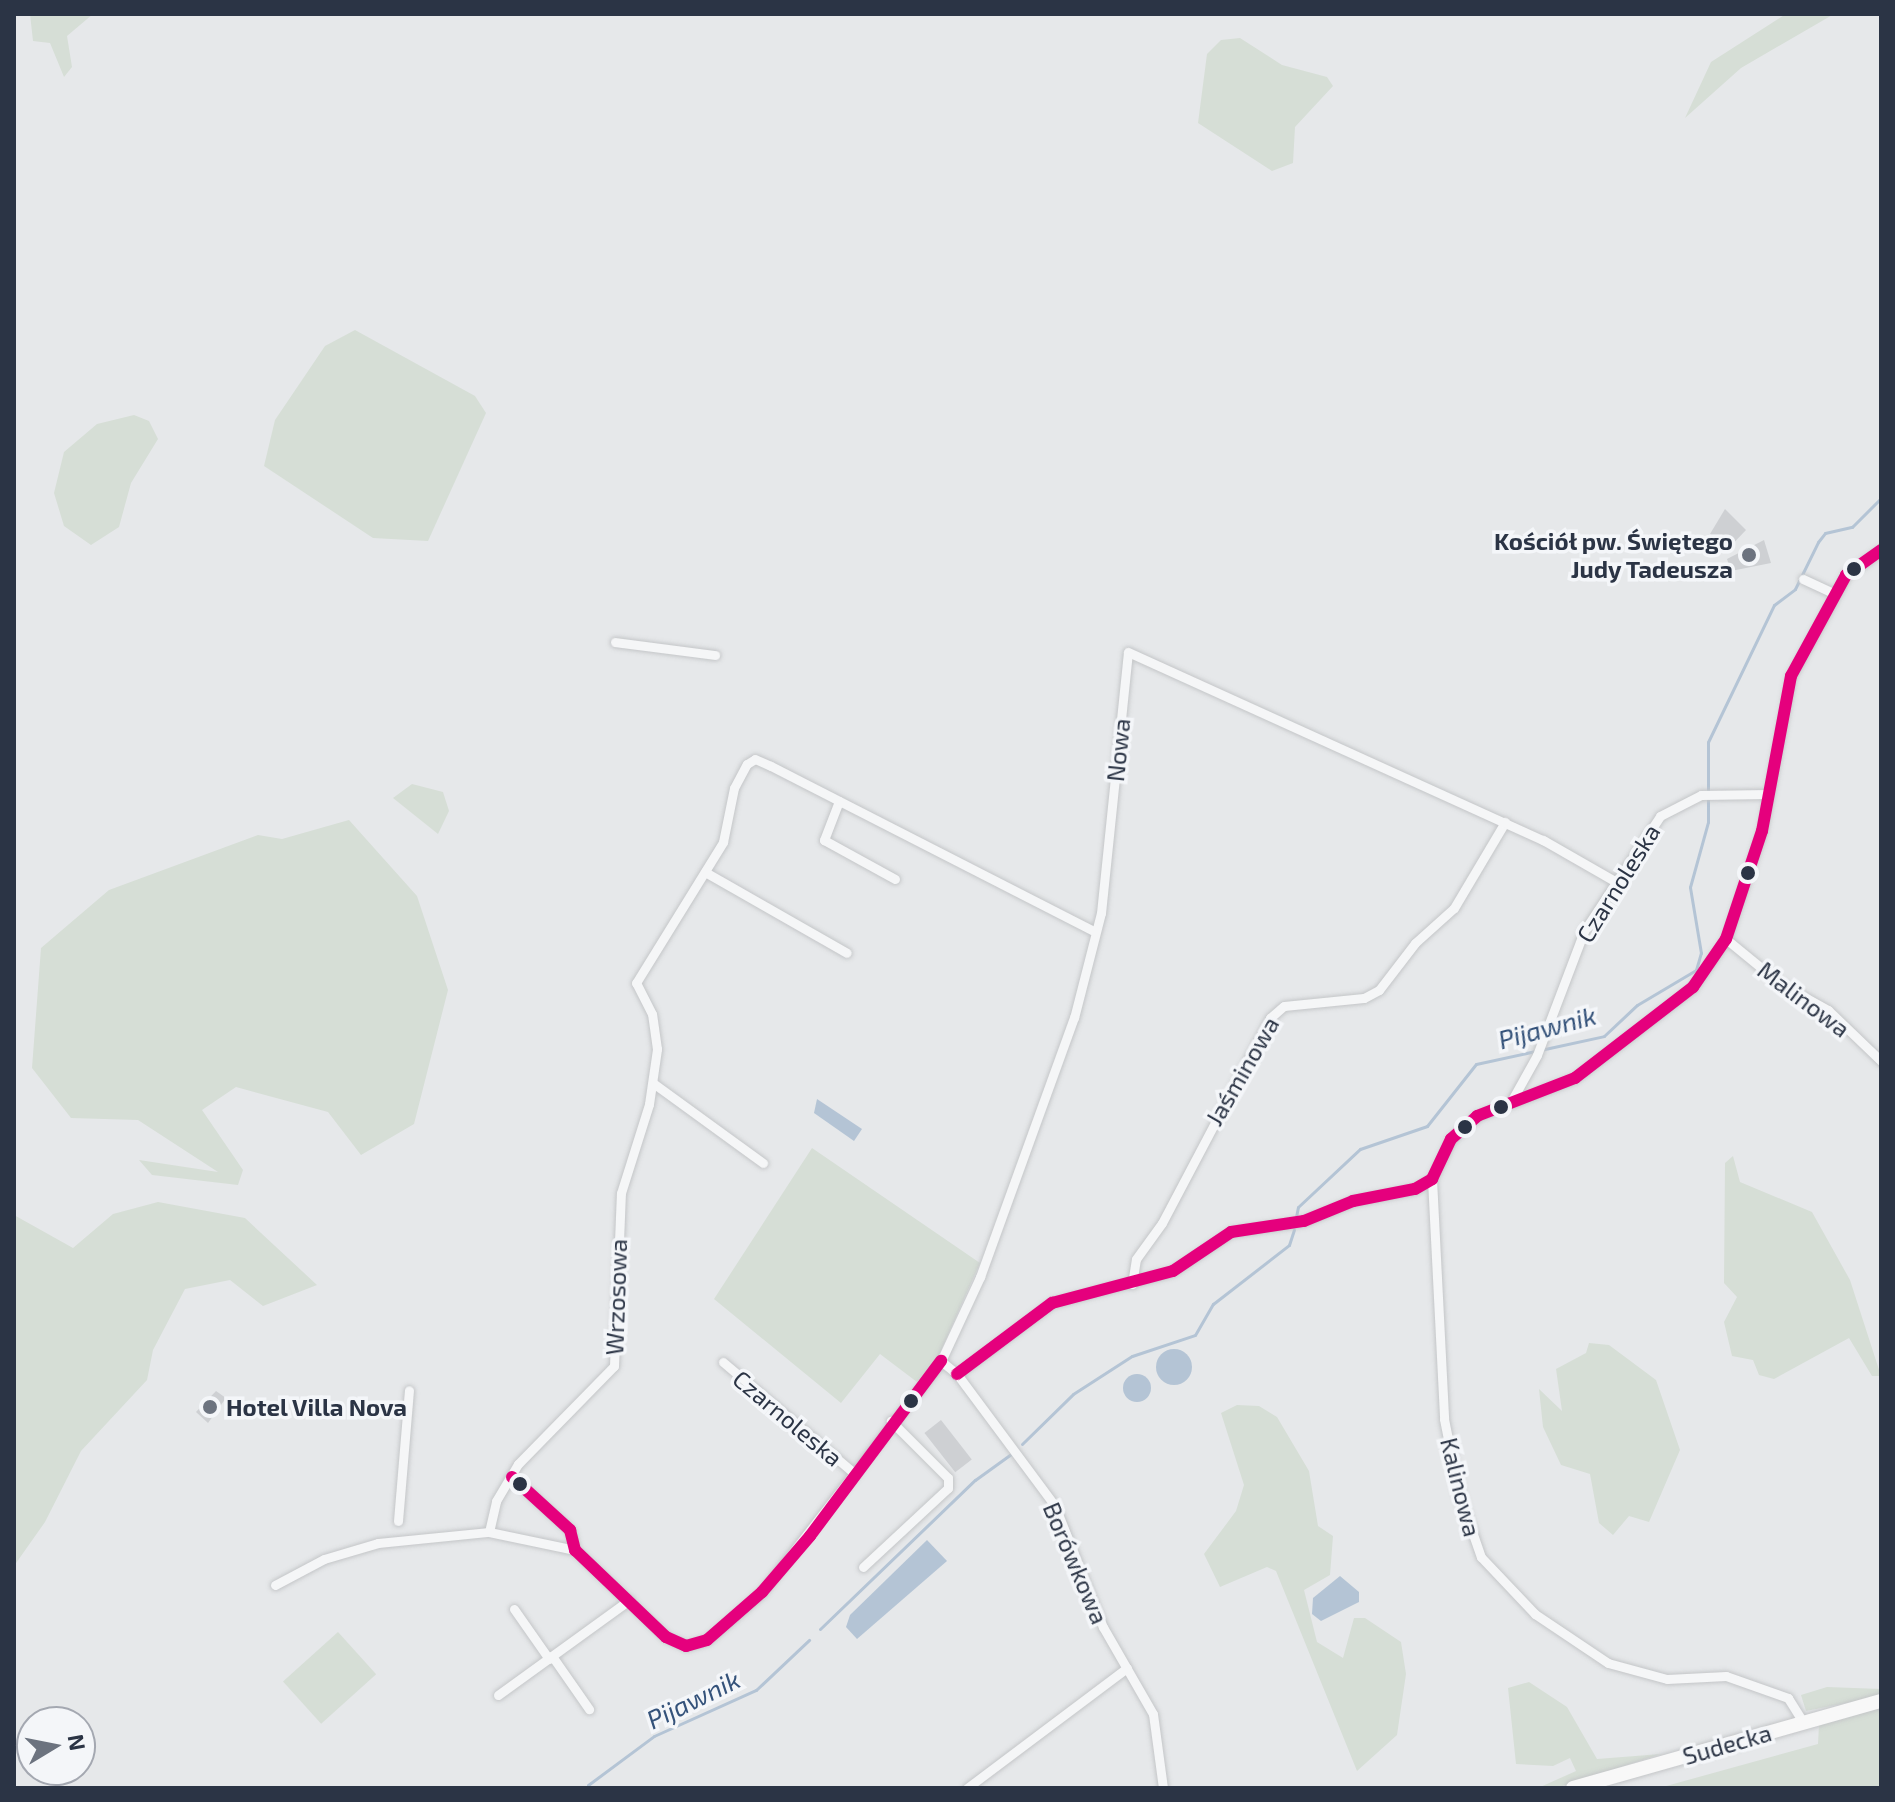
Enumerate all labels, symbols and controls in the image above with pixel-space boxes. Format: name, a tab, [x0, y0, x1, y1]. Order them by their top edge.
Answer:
place label: Kościół pw. Świętego Judy Tadeusza	[1493, 527, 1733, 583]
marker: Kościół pw. Świętego Judy Tadeusza	[1740, 546, 1758, 564]
unlabelled marker	[1846, 561, 1862, 577]
street label: Nowa	[1100, 717, 1136, 783]
street label: Czarnoleska	[1570, 819, 1666, 947]
unlabelled marker	[1740, 865, 1756, 881]
street label: Malinowa	[1752, 955, 1856, 1043]
water label: Pijawnik	[1495, 999, 1599, 1055]
street label: Jaśminowa	[1199, 1011, 1285, 1131]
unlabelled marker	[1493, 1099, 1509, 1115]
unlabelled marker	[1457, 1119, 1473, 1135]
street label: Wrzosowa	[600, 1238, 632, 1356]
street label: Czarnoleska	[727, 1364, 849, 1472]
place label: Hotel Villa Nova	[226, 1393, 408, 1421]
unlabelled marker	[903, 1393, 919, 1409]
marker: Hotel Villa Nova	[201, 1398, 219, 1416]
street label: Kalinowa	[1435, 1435, 1487, 1539]
unlabelled marker	[512, 1476, 528, 1492]
street label: Borówkowa	[1037, 1498, 1115, 1628]
water label: Pijawnik	[641, 1663, 745, 1735]
north arrow	[16, 1706, 96, 1786]
street label: Sudecka	[1679, 1718, 1775, 1770]
text: N	[63, 1732, 92, 1752]

